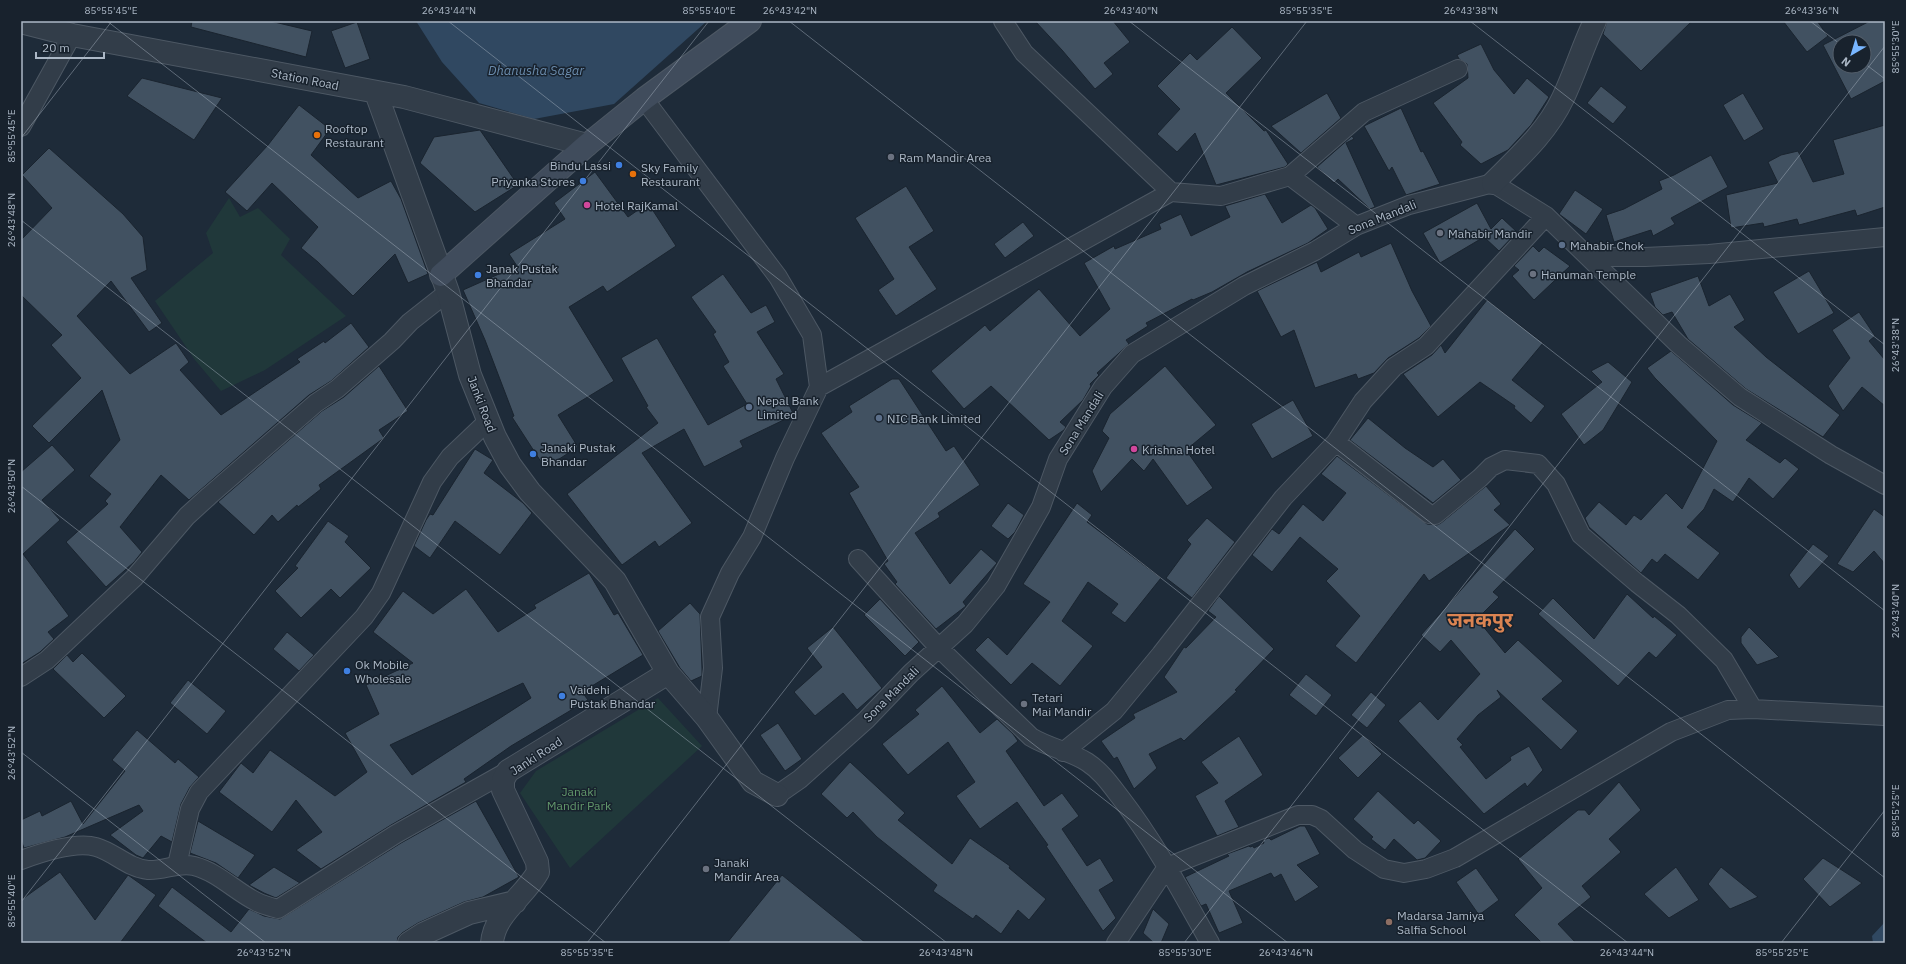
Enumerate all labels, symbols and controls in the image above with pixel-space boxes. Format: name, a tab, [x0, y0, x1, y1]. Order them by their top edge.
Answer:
text: 85°55'45"E	[84, 4, 138, 17]
text: 26°43'44"N	[422, 4, 476, 17]
text: 85°55'40"E	[682, 4, 736, 17]
text: 26°43'42"N	[763, 4, 817, 17]
text: 26°43'40"N	[1104, 4, 1158, 17]
text: 85°55'35"E	[1279, 4, 1333, 17]
text: 26°43'38"N	[1444, 4, 1498, 17]
text: 26°43'36"N	[1785, 4, 1839, 17]
text: 85°55'30"E	[1889, 20, 1902, 74]
scale bar	[36, 34, 104, 60]
north arrow	[1832, 34, 1872, 74]
text: 20 m	[42, 40, 70, 55]
text: N	[1838, 54, 1853, 70]
water label: Dhanusha Sagar	[488, 62, 585, 79]
street label: Station Road	[270, 65, 340, 93]
text: 85°55'45"E	[5, 109, 18, 163]
place label: Rooftop Restaurant	[325, 121, 384, 150]
marker: Rooftop Restaurant	[312, 130, 322, 140]
place label: Ram Mandir Area	[899, 150, 992, 165]
marker: Ram Mandir Area	[886, 152, 896, 162]
place label: Bindu Lassi	[550, 158, 611, 173]
marker: Bindu Lassi	[614, 160, 624, 170]
place label: Sky Family Restaurant	[641, 160, 700, 189]
marker: Sky Family Restaurant	[628, 169, 638, 179]
place label: Priyanka Stores	[491, 174, 575, 189]
marker: Priyanka Stores	[578, 176, 588, 186]
text: 26°43'48"N	[5, 193, 18, 247]
street label: Sona Mandali	[1346, 196, 1418, 238]
place label: Hotel RajKamal	[595, 198, 678, 213]
marker: Hotel RajKamal	[582, 200, 592, 210]
place label: Mahabir Mandir	[1448, 226, 1533, 241]
marker: Mahabir Mandir	[1435, 228, 1445, 238]
place label: Mahabir Chok	[1570, 238, 1645, 253]
marker: Mahabir Chok	[1557, 240, 1567, 250]
place label: Janak Pustak Bhandar	[486, 261, 558, 290]
place label: Hanuman Temple	[1541, 267, 1636, 282]
marker: Hanuman Temple	[1528, 269, 1538, 279]
marker: Janak Pustak Bhandar	[473, 270, 483, 280]
text: 26°43'38"N	[1889, 318, 1902, 372]
street label: Janki Road	[464, 374, 500, 434]
street label: Sona Mandali	[1055, 388, 1107, 458]
place label: Nepal Bank Limited	[757, 393, 820, 422]
marker: Nepal Bank Limited	[744, 402, 754, 412]
place label: NIC Bank Limited	[887, 411, 981, 426]
marker: NIC Bank Limited	[874, 413, 884, 423]
place label: Janaki Pustak Bhandar	[541, 440, 616, 469]
place label: Krishna Hotel	[1142, 442, 1215, 457]
marker: Krishna Hotel	[1129, 444, 1139, 454]
marker: Janaki Pustak Bhandar	[528, 449, 538, 459]
text: 26°43'50"N	[5, 459, 18, 513]
text: 26°43'40"N	[1889, 584, 1902, 638]
district label: जनकपुर	[1447, 606, 1514, 633]
place label: Ok Mobile Wholesale	[355, 657, 412, 686]
street label: Sona Mandali	[860, 663, 922, 725]
marker: Ok Mobile Wholesale	[342, 666, 352, 676]
place label: Vaidehi Pustak Bhandar	[570, 682, 656, 711]
place label: Tetari Mai Mandir	[1032, 690, 1092, 719]
marker: Vaidehi Pustak Bhandar	[557, 691, 567, 701]
marker: Tetari Mai Mandir	[1019, 699, 1029, 709]
text: 26°43'52"N	[5, 726, 18, 780]
street label: Janki Road	[507, 734, 565, 778]
park label: Janaki Mandir Park	[547, 784, 612, 813]
text: 85°55'25"E	[1889, 784, 1902, 838]
place label: Janaki Mandir Area	[714, 855, 780, 884]
marker: Janaki Mandir Area	[701, 864, 711, 874]
text: 85°55'40"E	[5, 874, 18, 928]
place label: Madarsa Jamiya Salfia School	[1397, 908, 1485, 937]
marker: Madarsa Jamiya Salfia School	[1384, 917, 1394, 927]
text: 26°43'52"N	[237, 946, 291, 959]
text: 85°55'35"E	[560, 946, 614, 959]
text: 26°43'48"N	[919, 946, 973, 959]
text: 85°55'30"E	[1158, 946, 1212, 959]
text: 26°43'46"N	[1259, 946, 1313, 959]
text: 26°43'44"N	[1600, 946, 1654, 959]
text: 85°55'25"E	[1755, 946, 1809, 959]

